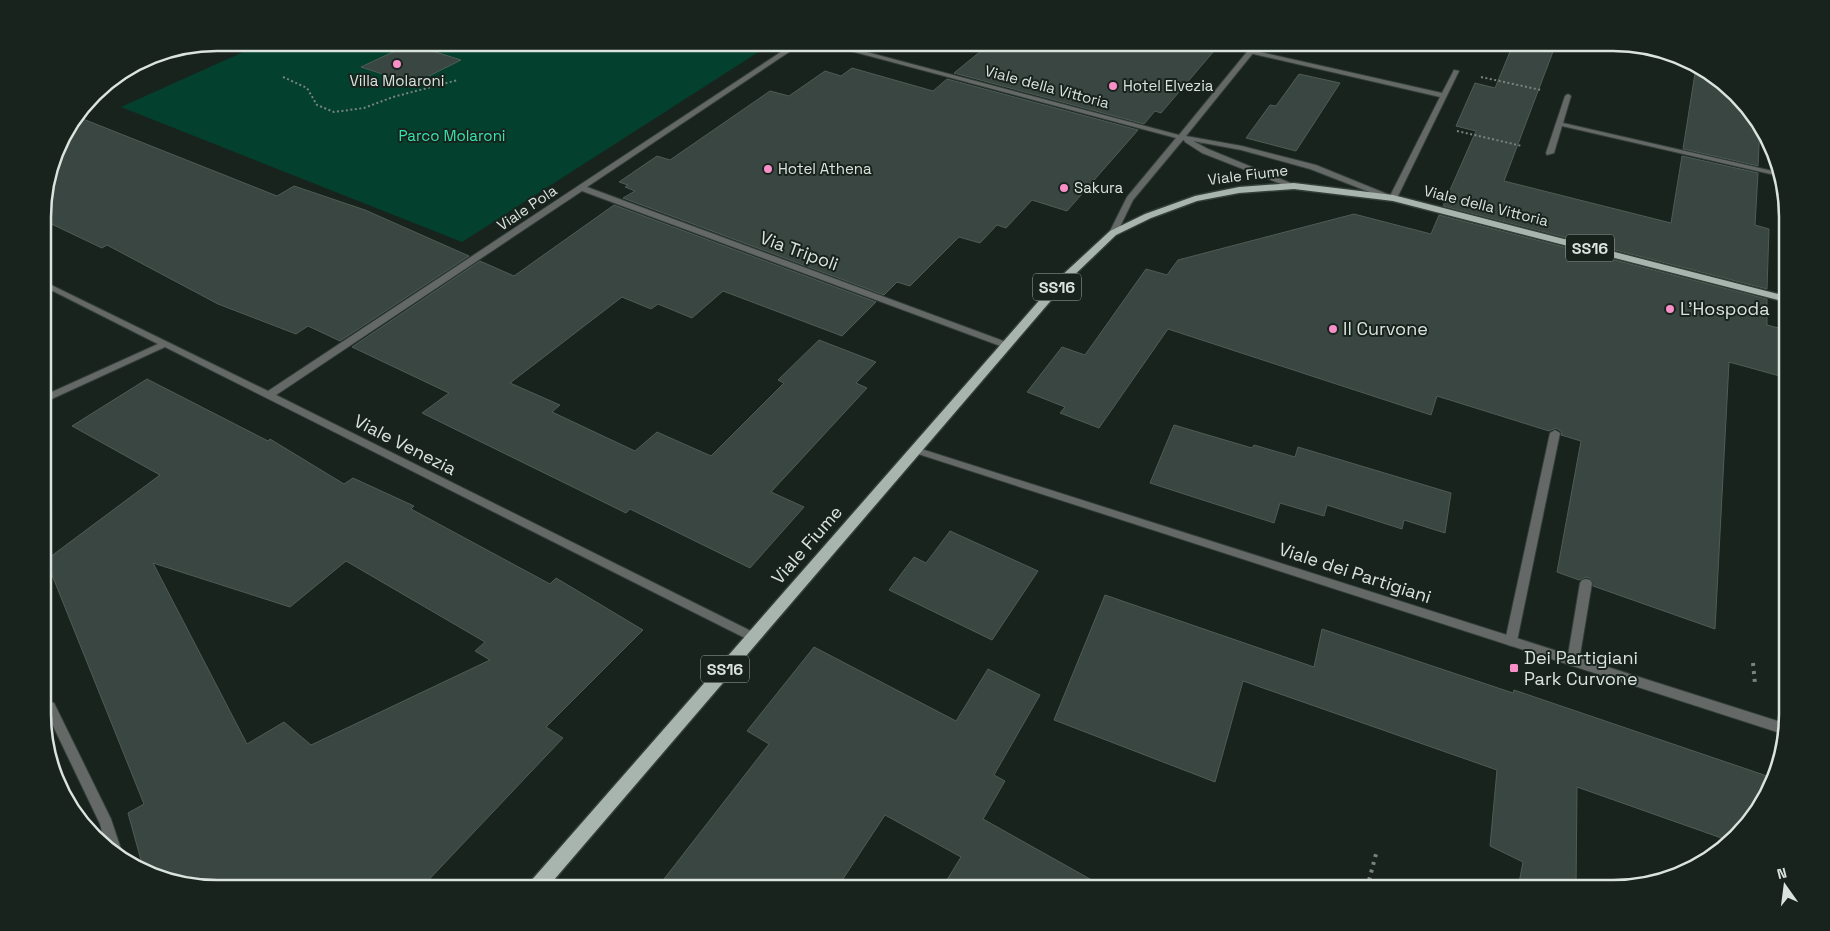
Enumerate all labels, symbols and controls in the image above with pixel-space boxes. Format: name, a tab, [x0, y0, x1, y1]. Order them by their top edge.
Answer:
marker: Villa Molaroni	[391, 58, 403, 70]
street label: Viale della Vittoria	[983, 61, 1112, 112]
place label: Villa Molaroni	[350, 71, 444, 90]
place label: Hotel Elvezia	[1123, 76, 1214, 95]
marker: Hotel Elvezia	[1107, 80, 1119, 92]
park label: Parco Molaroni	[398, 126, 506, 145]
place label: Hotel Athena	[778, 159, 872, 178]
street label: Viale Fiume	[1207, 160, 1289, 189]
marker: Hotel Athena	[762, 163, 774, 175]
place label: Sakura	[1074, 178, 1123, 197]
street label: Viale Pola	[493, 180, 561, 235]
street label: Viale della Vittoria	[1422, 181, 1551, 230]
marker: Sakura	[1058, 182, 1070, 194]
street label: Via Tripoli	[757, 226, 842, 275]
road number: SS16	[1566, 234, 1614, 262]
road number: SS16	[1033, 274, 1081, 300]
place label: L'Hospoda	[1680, 297, 1770, 320]
marker: L'Hospoda	[1664, 303, 1676, 315]
place label: Il Curvone	[1343, 317, 1428, 340]
marker: Il Curvone	[1327, 323, 1339, 335]
street label: Viale Venezia	[350, 409, 460, 480]
street label: Viale Fiume	[766, 501, 847, 589]
street label: Viale dei Partigiani	[1276, 537, 1434, 608]
place label: Dei Partigiani Park Curvone	[1524, 646, 1638, 690]
road number: SS16	[701, 656, 749, 682]
marker: Dei Partigiani Park Curvone	[1508, 662, 1520, 674]
north arrow	[1760, 861, 1810, 911]
text: N	[1775, 864, 1789, 883]

